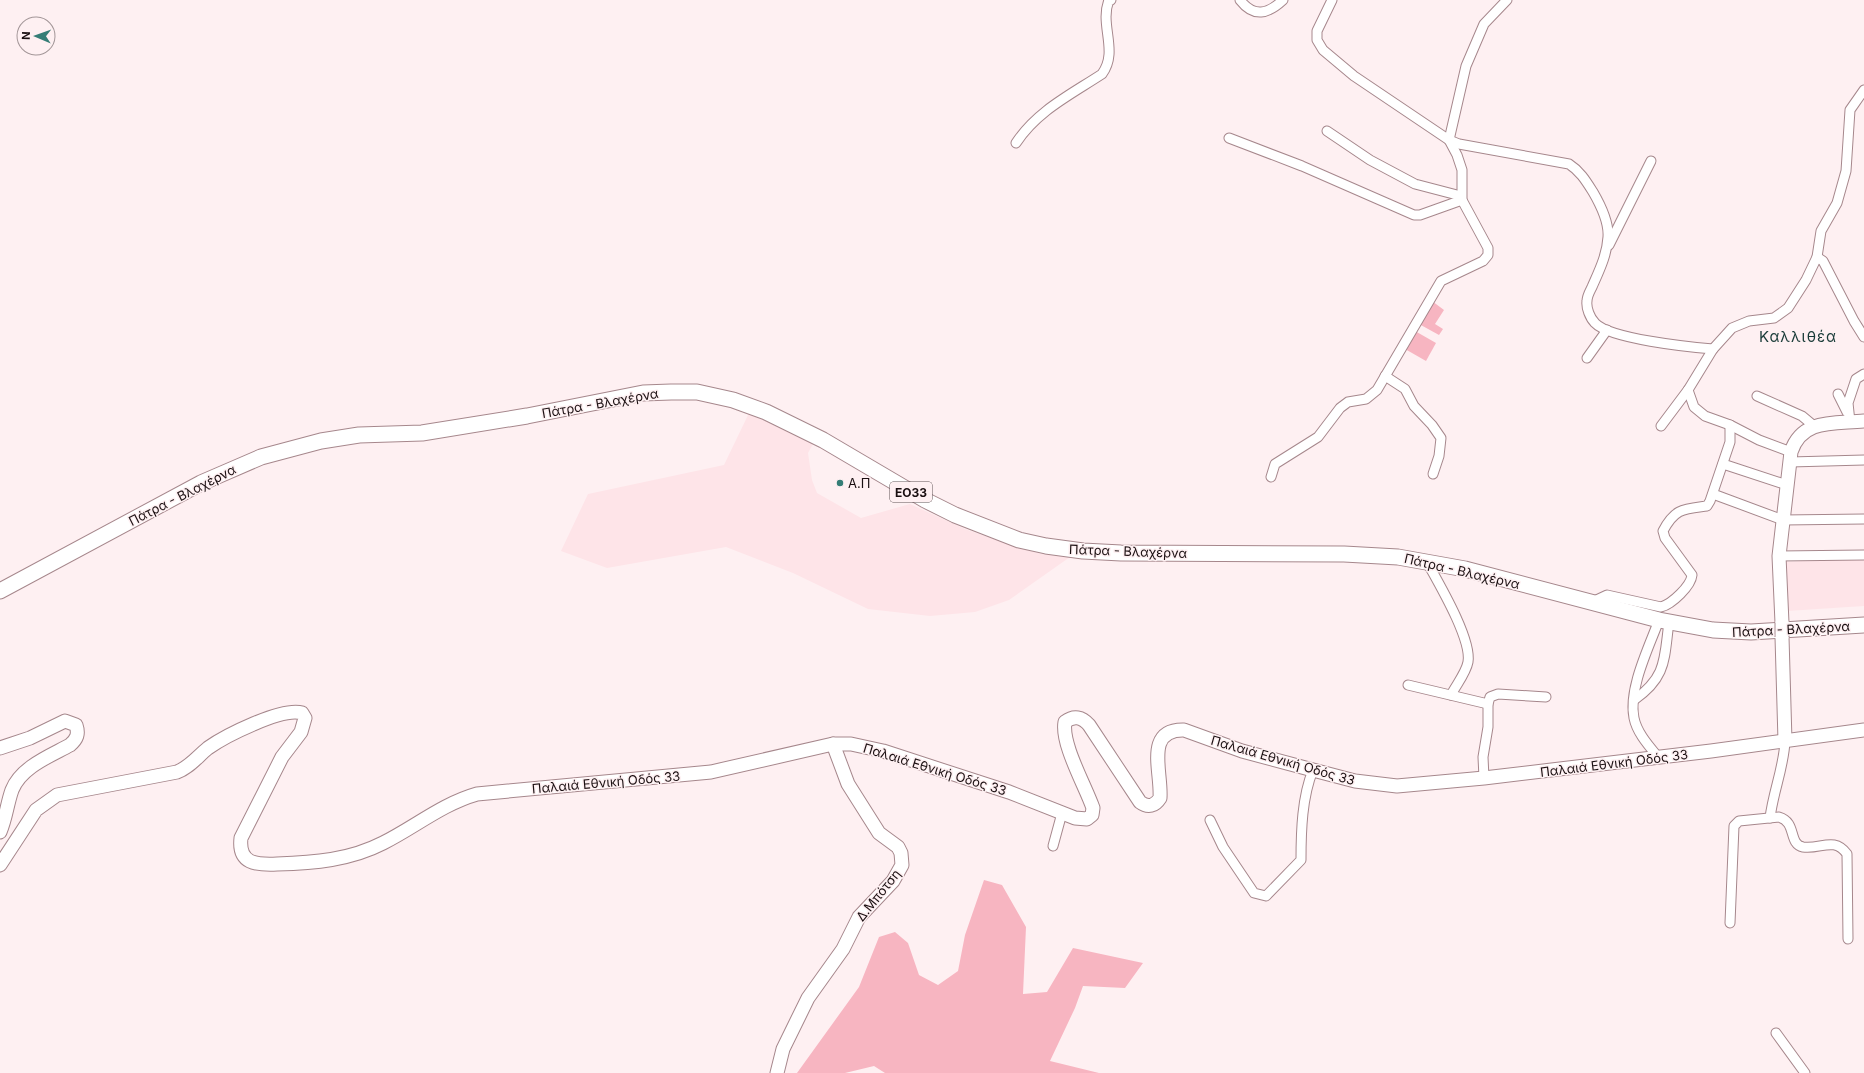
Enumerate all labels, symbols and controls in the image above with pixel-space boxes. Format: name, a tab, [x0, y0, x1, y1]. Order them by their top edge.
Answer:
north arrow	[16, 16, 56, 56]
text: N	[19, 31, 33, 40]
district label: Καλλιθέα	[1759, 327, 1837, 346]
street label: Πάτρα - Βλαχέρνα	[540, 385, 660, 421]
street label: Πάτρα - Βλαχέρνα	[126, 461, 239, 529]
place label: Α.Π	[848, 475, 870, 491]
marker: Α.Π	[835, 478, 845, 488]
road number: ΕΟ33	[890, 482, 932, 502]
street label: Πάτρα - Βλαχέρνα	[1069, 541, 1188, 561]
street label: Πάτρα - Βλαχέρνα	[1403, 550, 1522, 592]
street label: Πάτρα - Βλαχέρνα	[1732, 618, 1851, 640]
street label: Παλαιά Εθνική Οδός 33	[1209, 732, 1357, 788]
street label: Παλαιά Εθνική Οδός 33	[861, 740, 1009, 798]
street label: Παλαιά Εθνική Οδός 33	[1539, 746, 1689, 780]
street label: Παλαιά Εθνική Οδός 33	[531, 768, 681, 796]
street label: Δ.Μπότση	[852, 866, 904, 924]

